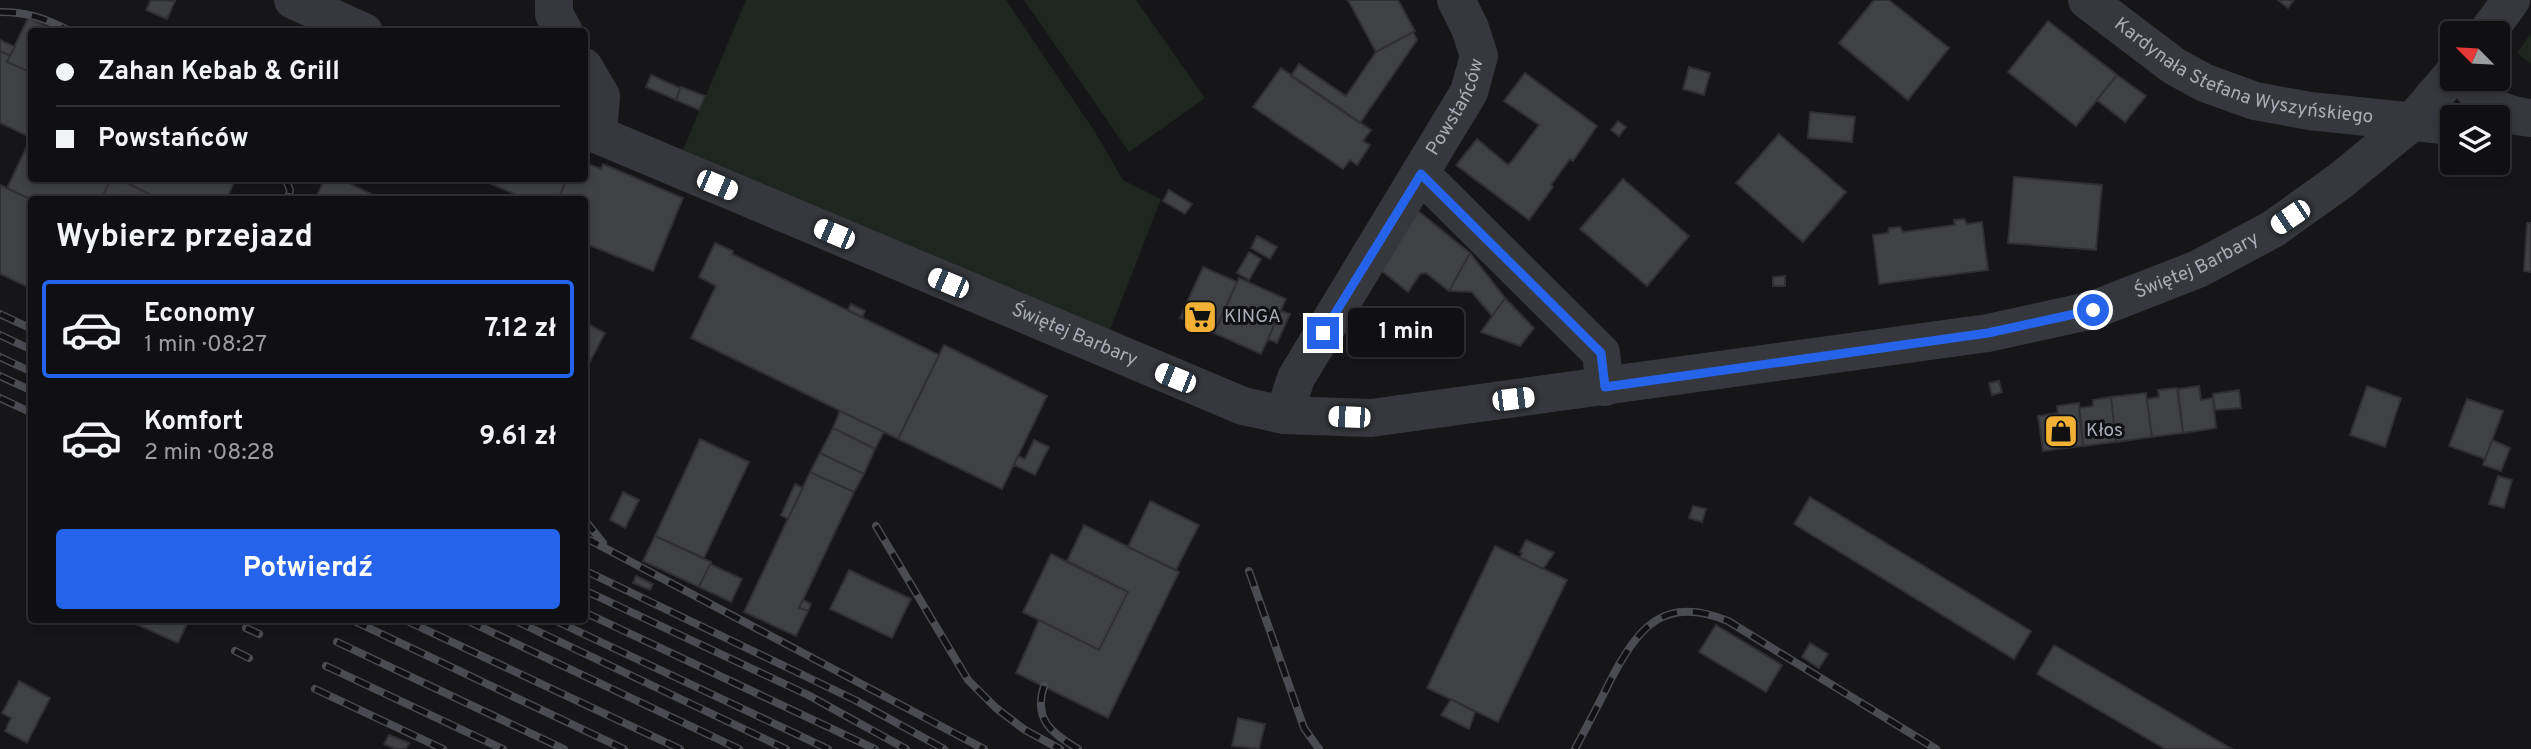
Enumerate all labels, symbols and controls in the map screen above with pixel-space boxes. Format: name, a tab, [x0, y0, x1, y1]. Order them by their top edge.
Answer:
street label: Kardynała Stefana Wyszyńskiego	[2109, 13, 2374, 130]
north arrow	[2440, 21, 2510, 91]
map controls	[2440, 21, 2510, 175]
text: Zahan Kebab & Grill	[98, 56, 340, 89]
street label: Powstańców	[1421, 56, 1490, 160]
button: layers	[2440, 105, 2510, 175]
text: Powstańców	[98, 123, 249, 156]
car	[694, 167, 741, 203]
car	[2267, 197, 2314, 237]
car	[811, 216, 858, 252]
text: Wybierz przejazd	[56, 218, 313, 258]
street label: Świętej Barbary	[2131, 227, 2263, 305]
car	[925, 265, 972, 301]
route start	[2077, 294, 2109, 326]
street label: Świętej Barbary	[1008, 297, 1141, 372]
icon: car	[60, 298, 123, 361]
text: Economy	[144, 298, 255, 331]
supermarket icon: KINGA	[1181, 298, 1219, 336]
place label: KINGA	[1224, 305, 1281, 329]
callout: 1 min	[1348, 308, 1463, 358]
text: 7.12 zł	[485, 313, 556, 346]
route end	[1307, 317, 1339, 349]
text: 1 min	[1378, 318, 1434, 347]
text: 1 min · 08:27	[144, 331, 267, 360]
car	[1152, 360, 1199, 396]
car	[1491, 386, 1536, 412]
icon: car	[60, 406, 123, 469]
text: Komfort	[144, 406, 243, 439]
car	[1328, 406, 1371, 428]
shop icon: Kłos	[2042, 412, 2080, 450]
place label: Kłos	[2086, 419, 2123, 443]
text: 9.61 zł	[479, 421, 556, 454]
text: 2 min · 08:28	[144, 439, 275, 468]
button: Potwierdź	[56, 529, 560, 609]

